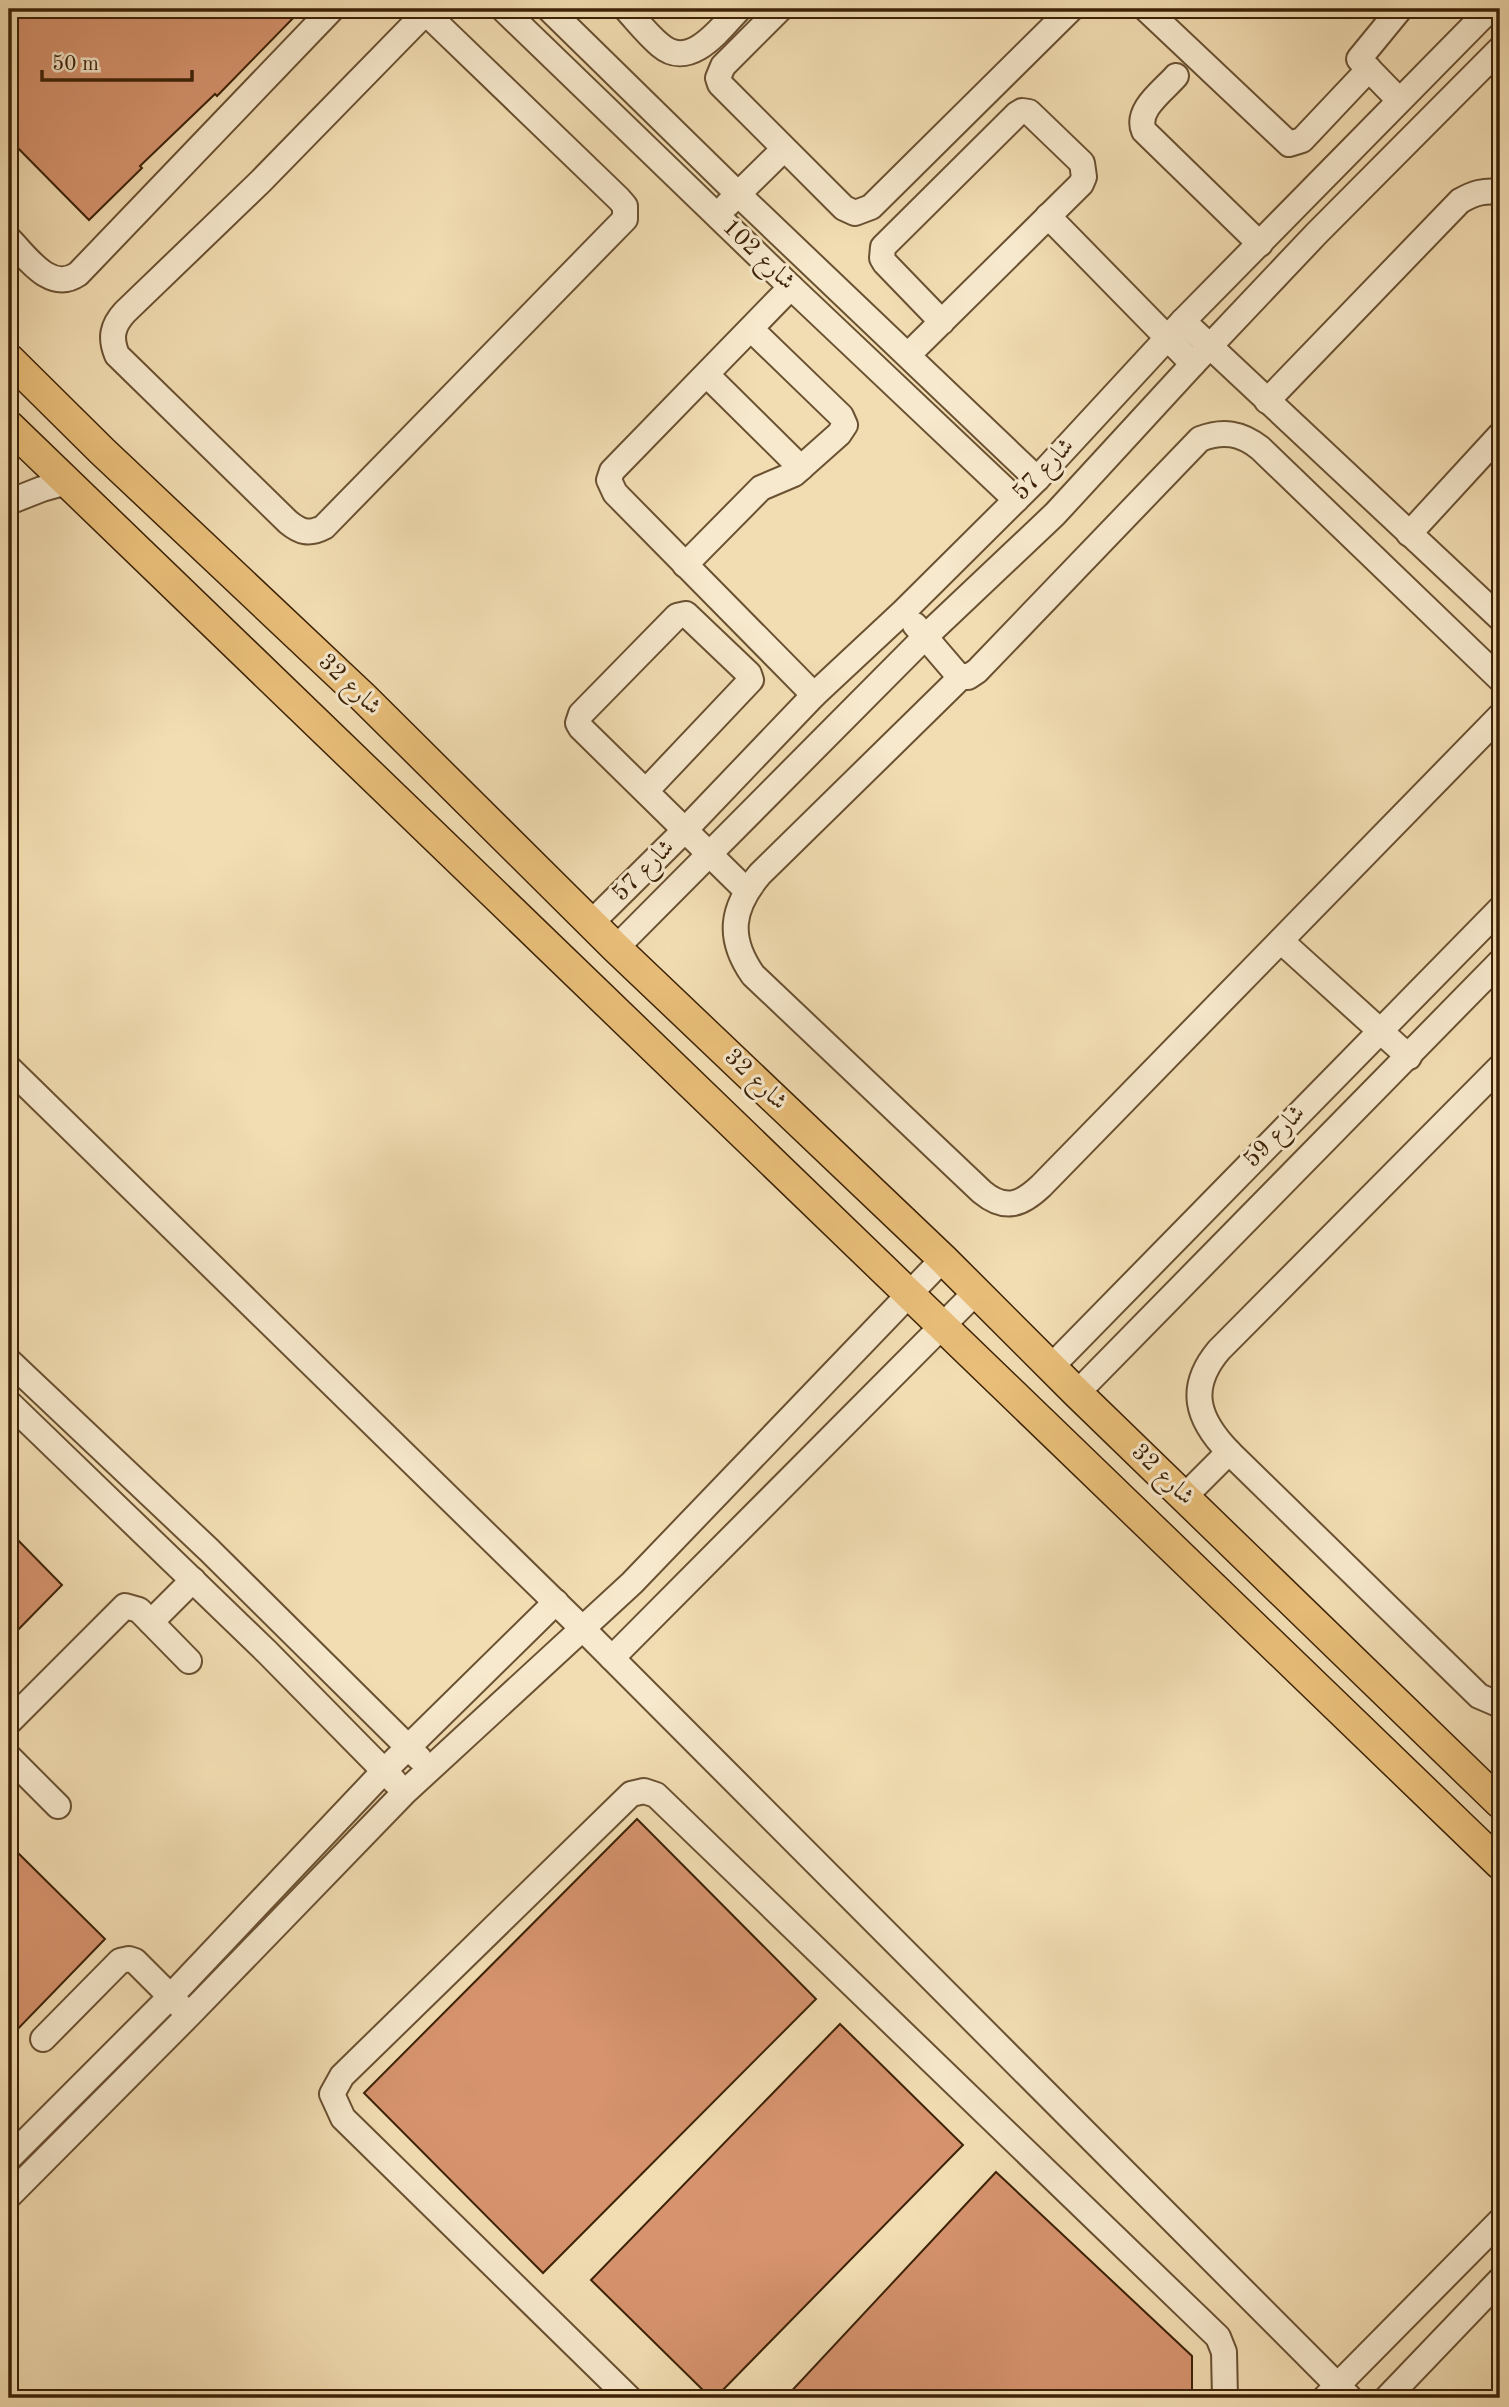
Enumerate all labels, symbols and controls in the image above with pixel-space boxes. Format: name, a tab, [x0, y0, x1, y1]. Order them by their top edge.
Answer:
scale bar	[42, 38, 192, 82]
text: 50 m	[52, 54, 99, 75]
street label: شارع 102	[713, 215, 799, 299]
street label: شارع 57	[1009, 434, 1083, 510]
street label: شارع 32	[309, 650, 385, 724]
street label: شارع 57	[609, 836, 684, 911]
street label: شارع 32	[715, 1045, 791, 1119]
street label: شارع 59	[1240, 1101, 1314, 1177]
street label: شارع 32	[1122, 1440, 1198, 1514]

